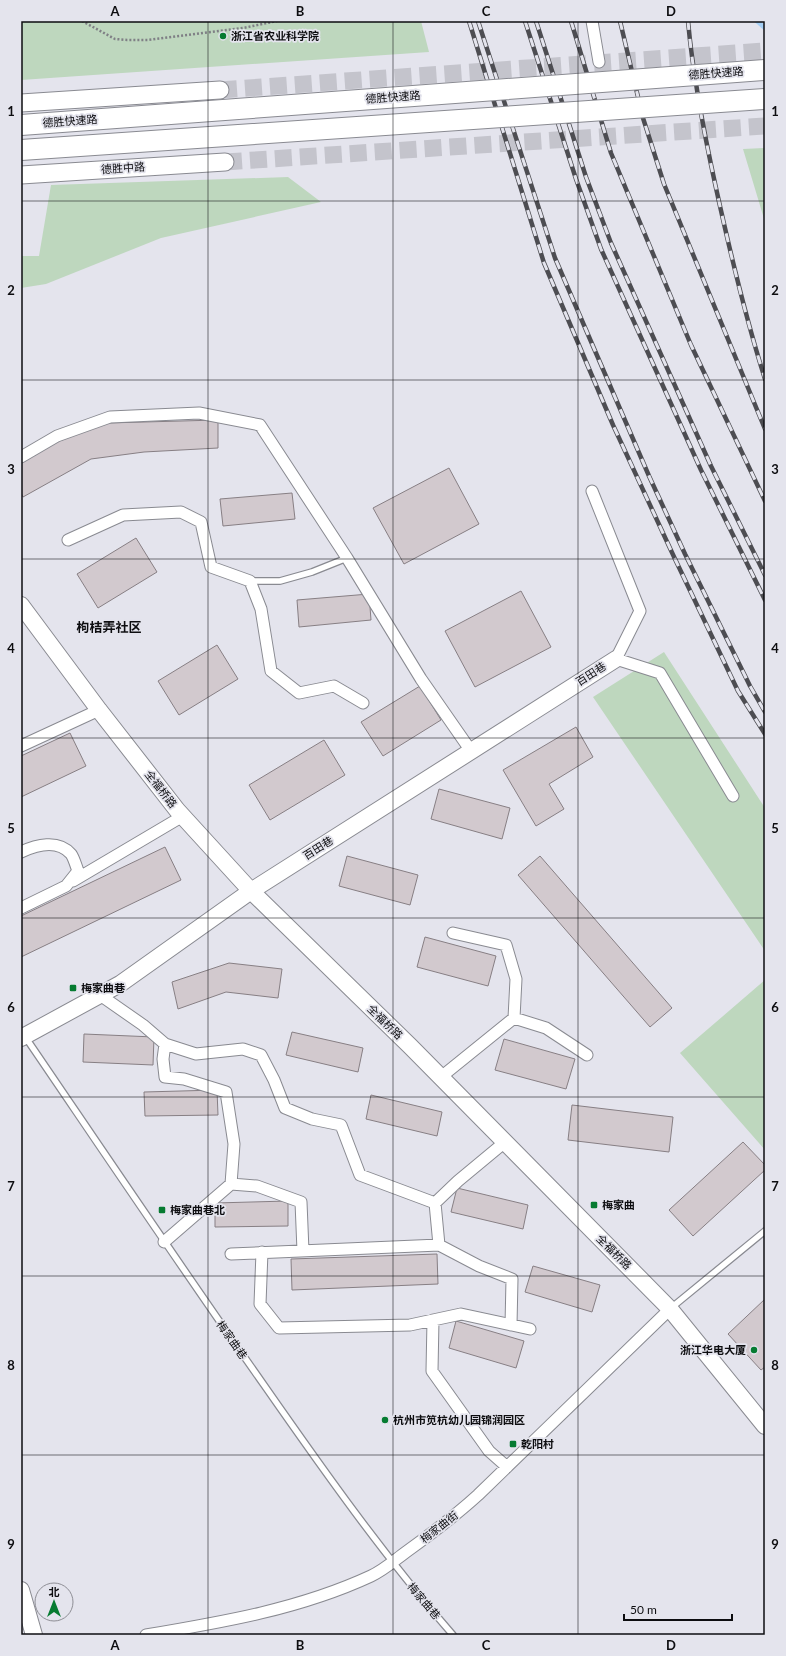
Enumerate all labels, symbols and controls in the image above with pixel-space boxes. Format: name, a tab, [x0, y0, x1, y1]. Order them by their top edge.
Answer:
text: A	[109, 3, 120, 19]
text: B	[296, 3, 305, 19]
text: C	[482, 3, 491, 19]
text: D	[666, 3, 676, 19]
place label: 浙江省农业科学院	[231, 29, 319, 42]
marker: 浙江省农业科学院	[218, 31, 228, 41]
street label: 德胜快速路	[688, 64, 744, 81]
street label: 德胜快速路	[365, 88, 421, 105]
text: 1	[7, 103, 15, 119]
text: 1	[771, 103, 779, 119]
street label: 德胜快速路	[42, 112, 98, 129]
street label: 德胜中路	[101, 159, 145, 176]
text: 2	[7, 282, 15, 298]
text: 2	[771, 282, 779, 298]
text: 3	[7, 461, 15, 477]
text: 3	[771, 461, 779, 477]
district label: 枸桔弄社区	[76, 619, 142, 635]
text: 4	[7, 640, 15, 656]
text: 4	[771, 640, 779, 656]
street label: 百田巷	[573, 659, 608, 688]
street label: 全福桥路	[143, 767, 180, 810]
text: 5	[7, 820, 15, 836]
text: 5	[771, 820, 779, 836]
street label: 百田巷	[300, 833, 335, 862]
place label: 梅家曲巷	[81, 981, 125, 994]
marker: 梅家曲巷	[68, 983, 78, 993]
text: 6	[7, 999, 15, 1015]
text: 6	[771, 999, 779, 1015]
street label: 全福桥路	[365, 1002, 406, 1042]
text: 7	[7, 1178, 15, 1194]
text: 7	[771, 1178, 779, 1194]
place label: 梅家曲	[602, 1198, 635, 1211]
marker: 梅家曲	[589, 1200, 599, 1210]
place label: 梅家曲巷北	[170, 1203, 225, 1216]
marker: 梅家曲巷北	[157, 1205, 167, 1215]
street label: 全福桥路	[594, 1231, 635, 1272]
street label: 梅家曲巷	[214, 1318, 250, 1361]
place label: 浙江华电大厦	[680, 1343, 746, 1356]
marker: 浙江华电大厦	[749, 1345, 759, 1355]
text: 8	[7, 1357, 15, 1373]
text: 8	[771, 1357, 779, 1373]
place label: 杭州市笕杭幼儿园锦润园区	[393, 1413, 525, 1426]
marker: 杭州市笕杭幼儿园锦润园区	[380, 1415, 390, 1425]
place label: 乾阳村	[521, 1437, 554, 1450]
marker: 乾阳村	[508, 1439, 518, 1449]
street label: 梅家曲街	[417, 1508, 460, 1545]
text: 9	[7, 1536, 15, 1552]
text: 9	[771, 1536, 779, 1552]
street label: 梅家曲巷	[405, 1580, 444, 1622]
north arrow	[34, 1582, 74, 1622]
text: 北	[49, 1585, 60, 1598]
scale bar	[624, 1596, 732, 1622]
text: 50 m	[630, 1602, 657, 1617]
text: A	[109, 1637, 120, 1653]
text: B	[296, 1637, 305, 1653]
text: C	[482, 1637, 491, 1653]
text: D	[666, 1637, 676, 1653]

